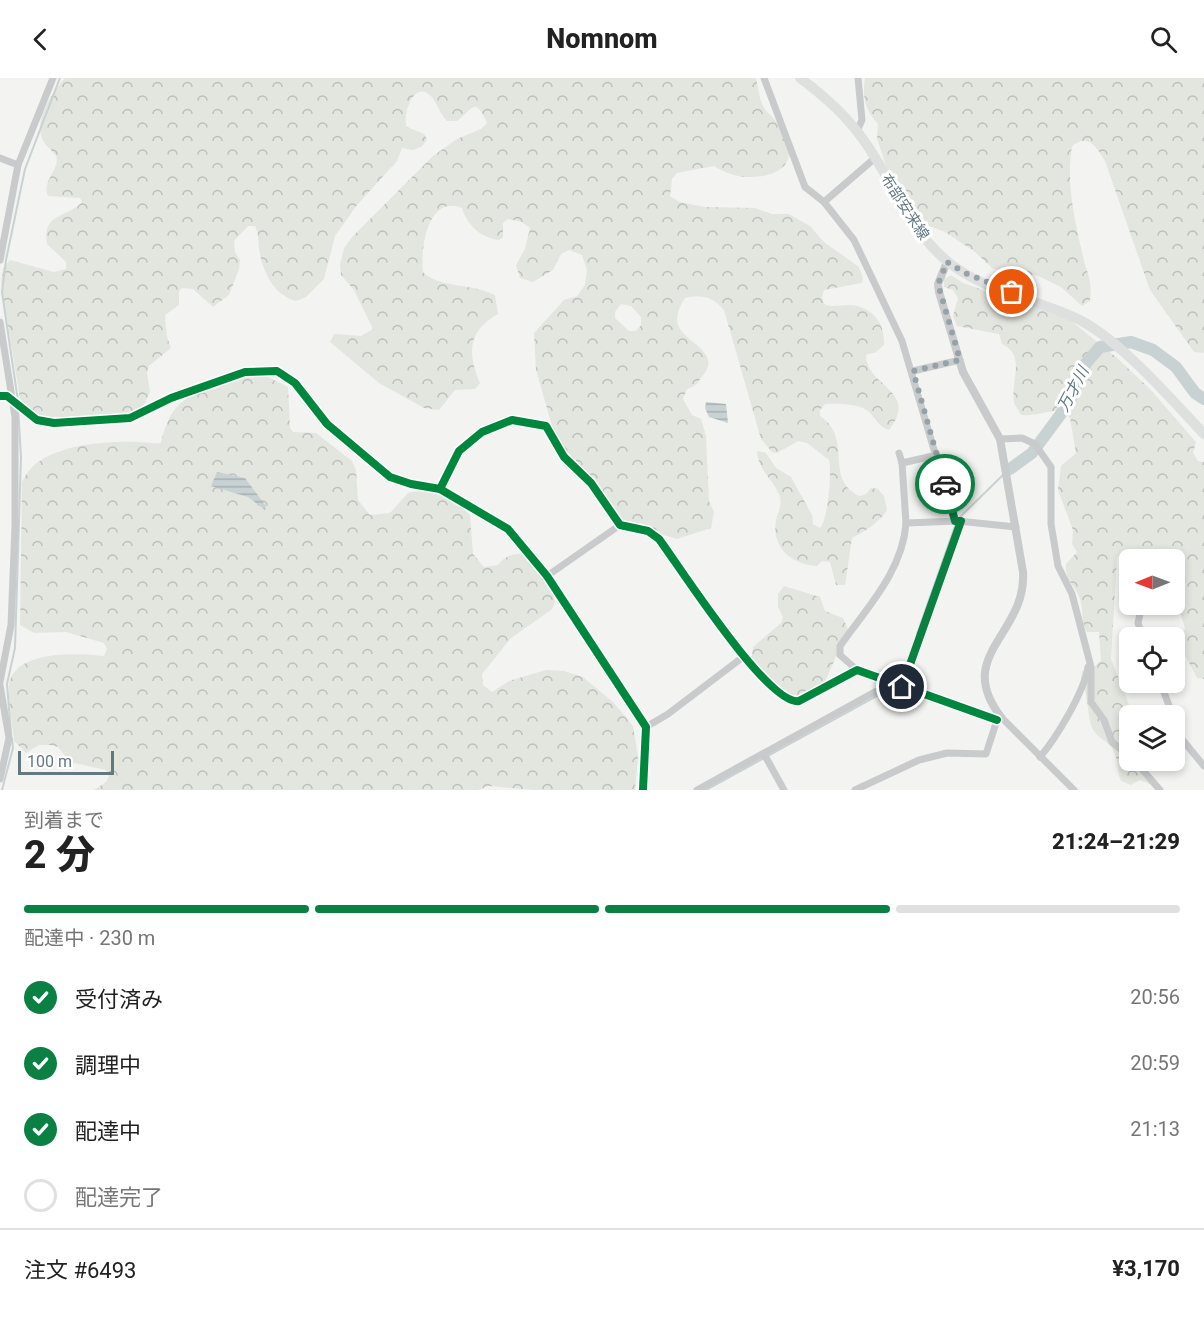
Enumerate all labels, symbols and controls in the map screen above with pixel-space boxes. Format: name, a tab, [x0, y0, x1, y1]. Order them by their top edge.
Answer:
icon: back	[24, 23, 57, 56]
text: Nomnom	[546, 23, 658, 55]
icon: search	[1147, 23, 1180, 56]
street label: 布部安来線	[877, 171, 933, 243]
pin	[986, 266, 1037, 317]
icon: bag	[995, 275, 1028, 308]
water label: 万才川	[1053, 362, 1094, 415]
courier	[915, 454, 975, 514]
icon: car	[929, 468, 962, 501]
north arrow	[1119, 549, 1185, 615]
map controls	[1119, 549, 1185, 771]
button: locate	[1119, 627, 1185, 693]
pin	[876, 661, 927, 712]
icon: home	[885, 670, 918, 703]
button: layers	[1119, 705, 1185, 771]
scale bar	[18, 748, 114, 776]
text: 100 m	[27, 752, 72, 771]
text: 到着まで	[24, 808, 104, 832]
text: 21:24–21:29	[1052, 829, 1180, 854]
text: 2 分	[24, 832, 95, 878]
text: 配達中 · 230 m	[24, 926, 155, 950]
icon: check	[24, 981, 57, 1014]
text: 20:56	[1130, 985, 1180, 1009]
text: 受付済み	[75, 987, 163, 1012]
icon: check	[24, 1047, 57, 1080]
text: 20:59	[1130, 1051, 1180, 1075]
text: 調理中	[75, 1053, 141, 1078]
icon: check	[24, 1113, 57, 1146]
text: 21:13	[1130, 1117, 1180, 1141]
text: 配達中	[75, 1119, 141, 1144]
text: 配達完了	[75, 1185, 163, 1210]
text: ¥3,170	[1112, 1256, 1180, 1281]
text: 注文 #6493	[24, 1258, 136, 1283]

